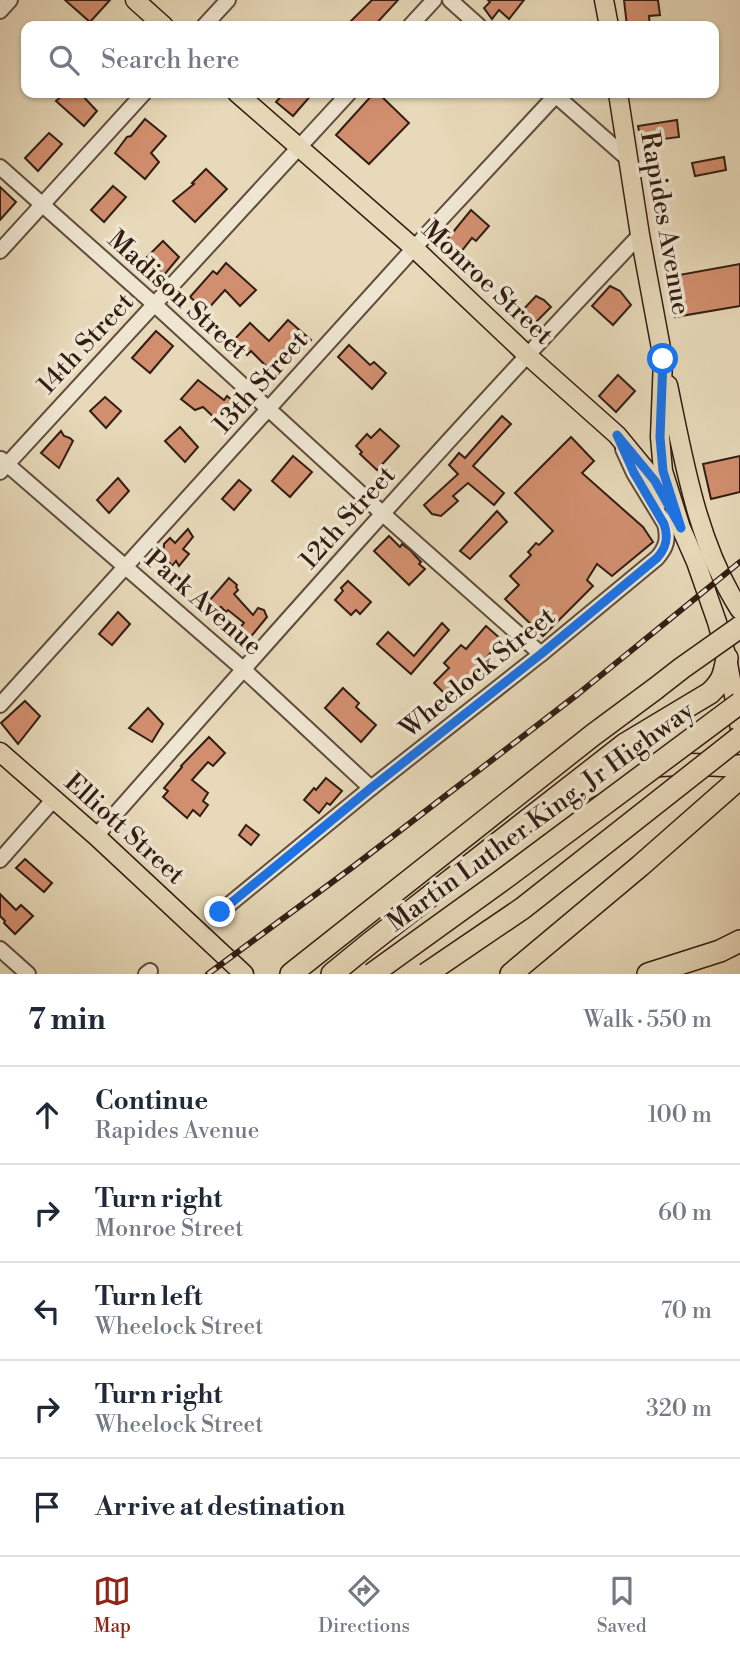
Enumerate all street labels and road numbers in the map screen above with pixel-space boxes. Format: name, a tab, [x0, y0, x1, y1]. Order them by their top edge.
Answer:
street label: Rapides Avenue	[633, 129, 697, 317]
street label: Monroe Street	[415, 214, 560, 352]
street label: Madison Street	[101, 224, 254, 366]
street label: 14th Street	[31, 286, 141, 401]
street label: 13th Street	[207, 325, 315, 440]
street label: 12th Street	[293, 460, 402, 576]
street label: Park Avenue	[138, 543, 269, 662]
street label: Wheelock Street	[393, 600, 562, 746]
street label: Martin Luther King, Jr Highway	[381, 694, 701, 939]
street label: Elliott Street	[58, 766, 191, 891]

